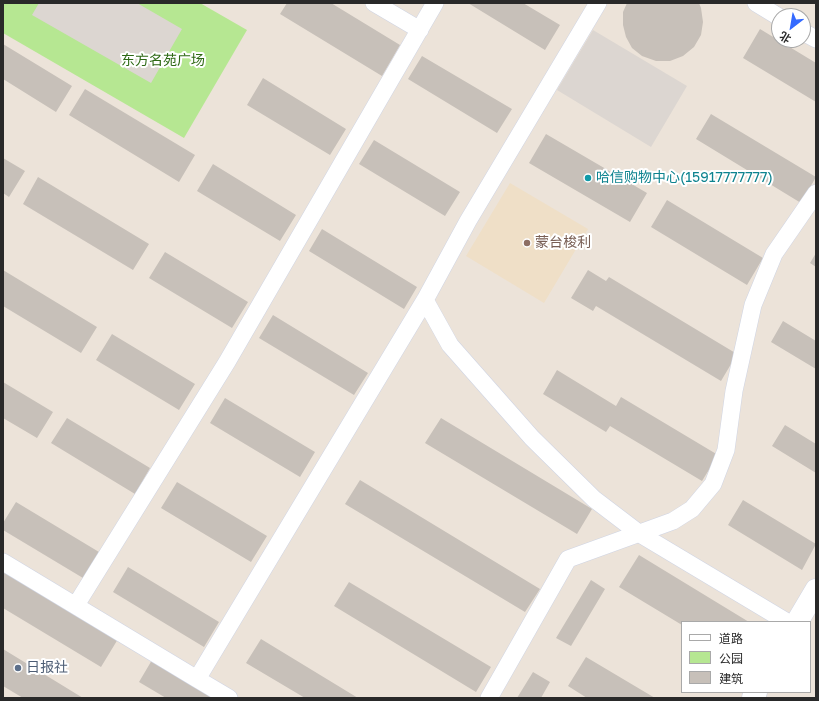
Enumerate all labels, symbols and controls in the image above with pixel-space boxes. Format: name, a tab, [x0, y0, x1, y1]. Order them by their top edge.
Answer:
north arrow	[771, 8, 811, 48]
text: 北	[777, 29, 793, 46]
park label: 东方名苑广场	[121, 53, 205, 69]
place label: 哈信购物中心(15917777777)	[596, 170, 773, 186]
marker: 哈信购物中心(15917777777)	[583, 173, 593, 183]
place label: 蒙台梭利	[535, 235, 591, 251]
marker: 蒙台梭利	[522, 238, 532, 248]
legend	[681, 621, 811, 693]
text: 道路	[719, 631, 743, 646]
text: 公园	[719, 651, 743, 666]
place label: 日报社	[26, 660, 68, 676]
marker: 日报社	[13, 663, 23, 673]
text: 建筑	[719, 671, 743, 686]

